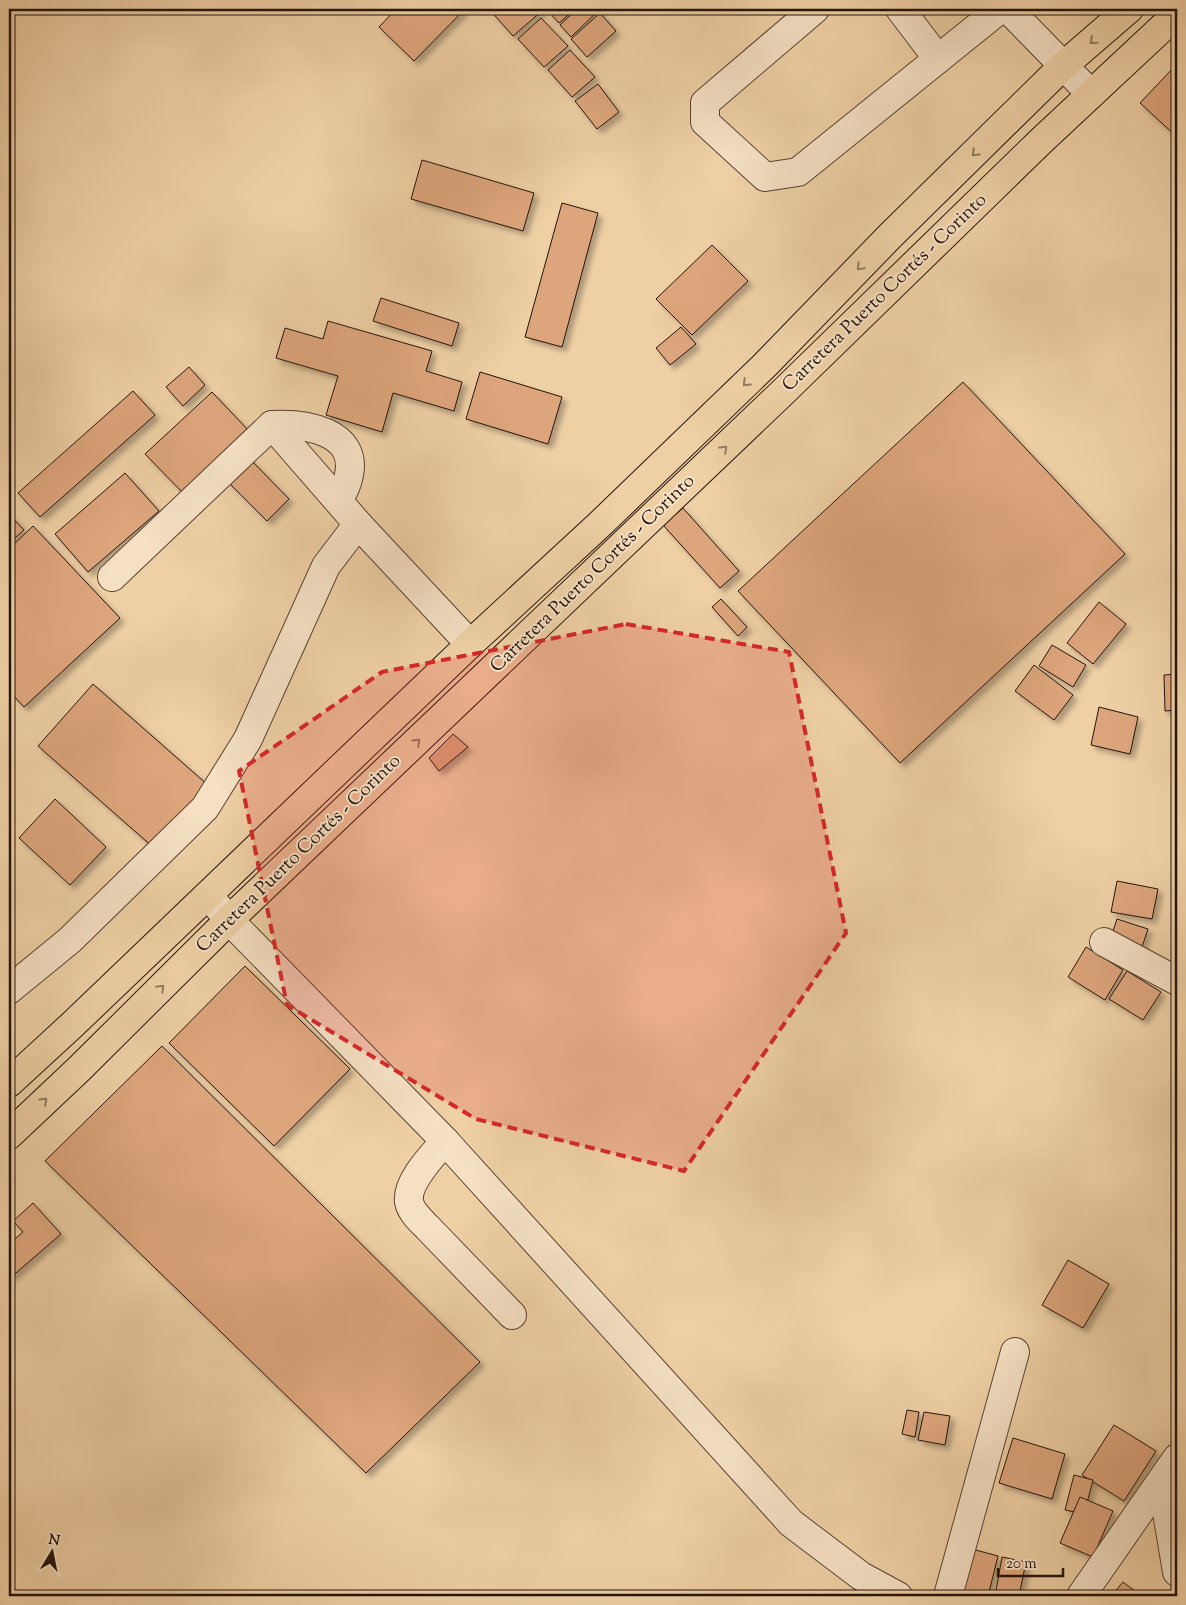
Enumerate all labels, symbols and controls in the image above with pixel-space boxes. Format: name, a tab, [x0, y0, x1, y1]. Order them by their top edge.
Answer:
one-way arrow	[1089, 35, 1098, 44]
one-way arrow	[972, 147, 981, 156]
street label: Carretera Puerto Cortés - Corinto	[777, 188, 993, 398]
one-way arrow	[856, 261, 865, 270]
one-way arrow	[743, 377, 752, 386]
one-way arrow	[719, 446, 728, 455]
street label: Carretera Puerto Cortés - Corinto	[485, 469, 701, 679]
one-way arrow	[411, 739, 420, 748]
street label: Carretera Puerto Cortés - Corinto	[191, 749, 407, 959]
one-way arrow	[155, 985, 164, 994]
one-way arrow	[39, 1098, 48, 1107]
north arrow	[28, 1528, 78, 1578]
text: N	[47, 1530, 61, 1552]
scale bar	[998, 1545, 1064, 1577]
text: 20 m	[1006, 1554, 1037, 1575]

